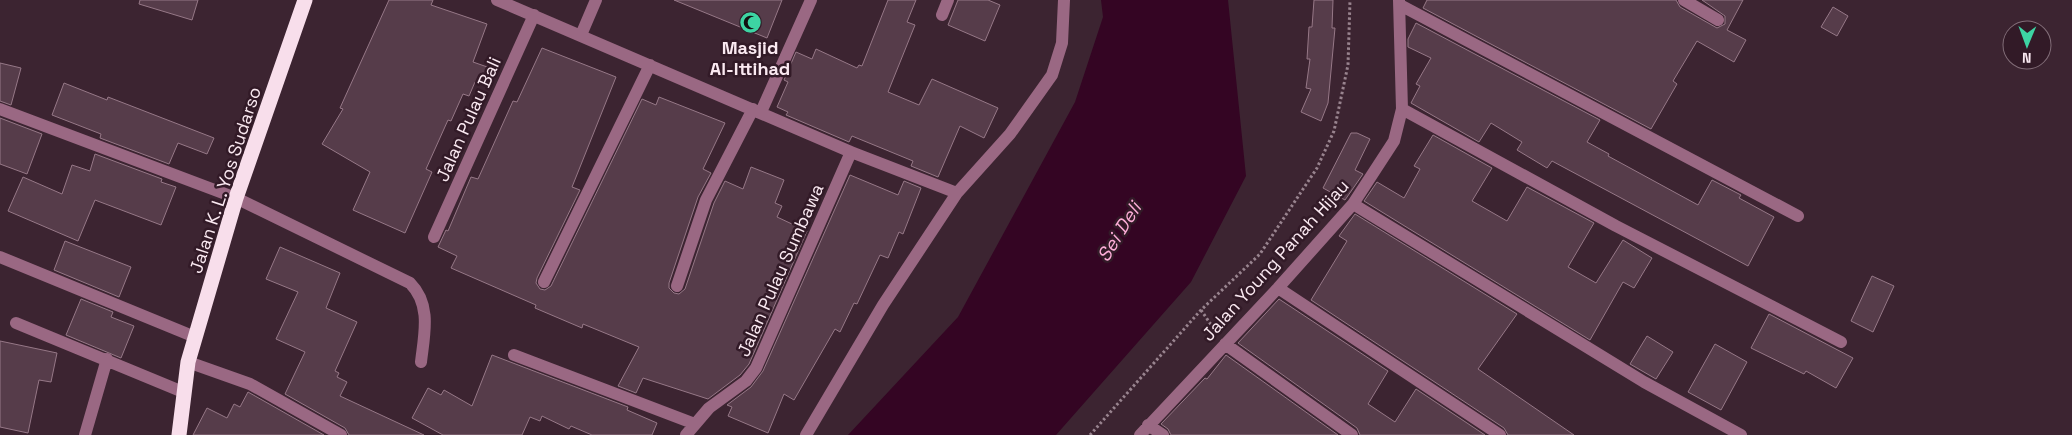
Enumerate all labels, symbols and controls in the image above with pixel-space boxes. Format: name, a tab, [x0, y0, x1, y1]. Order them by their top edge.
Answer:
mosque icon: Masjid Al-Ittihad	[738, 10, 762, 34]
north arrow	[2002, 20, 2052, 70]
place label: Masjid Al-Ittihad	[710, 36, 790, 80]
text: N	[2022, 49, 2032, 67]
street label: Jalan Pulau Bali	[430, 53, 506, 185]
street label: Jalan K. L. Yos Sudarso	[184, 84, 266, 276]
street label: Jalan Young Panah Hijau	[1196, 175, 1354, 345]
street label: Jalan Pulau Sumbawa	[731, 180, 829, 360]
water label: Sei Deli	[1091, 196, 1148, 266]

